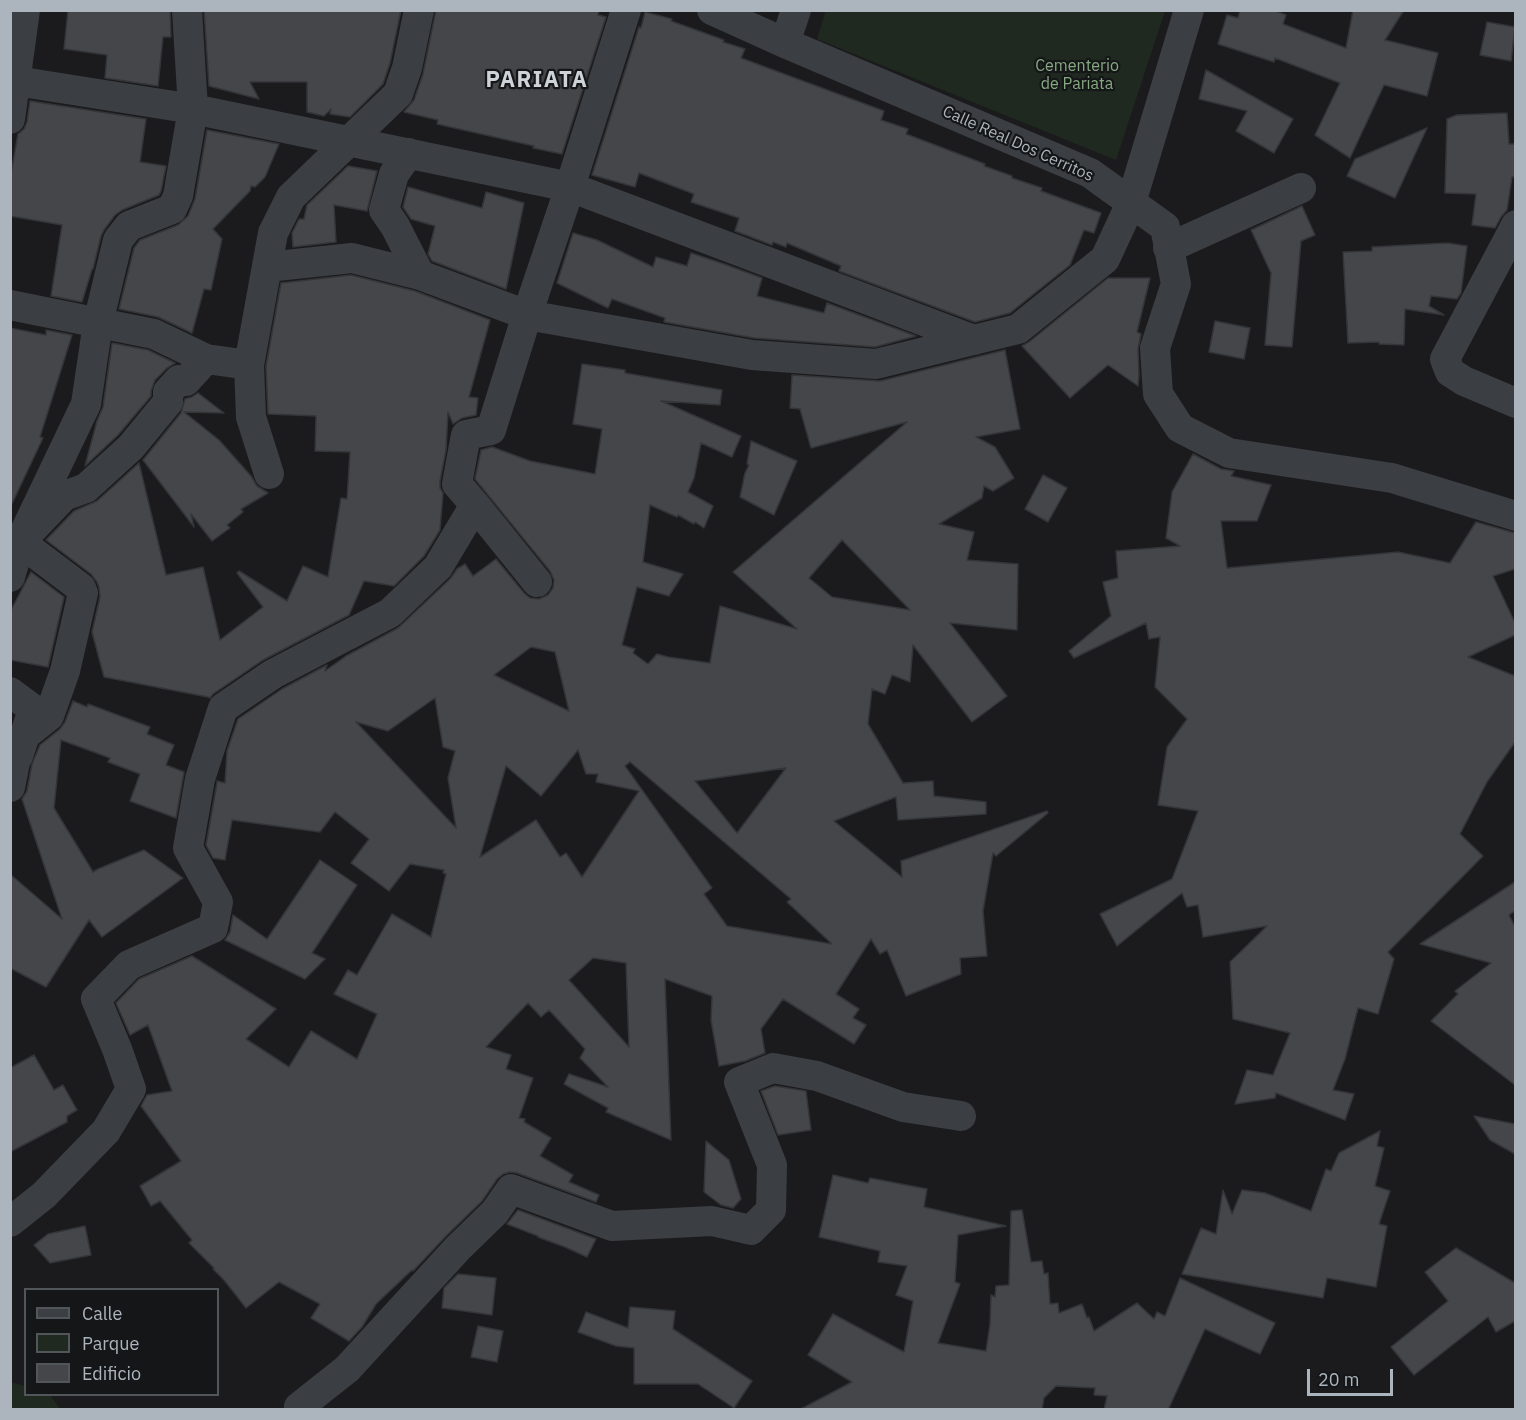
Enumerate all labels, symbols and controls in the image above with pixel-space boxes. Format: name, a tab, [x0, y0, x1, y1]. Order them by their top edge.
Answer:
park label: Cementerio de Pariata	[1035, 56, 1119, 94]
district label: PARIATA	[486, 68, 588, 94]
street label: Calle Real Dos Cerritos	[940, 102, 1096, 186]
legend	[24, 1288, 219, 1396]
text: Calle	[82, 1302, 122, 1325]
text: Parque	[82, 1332, 139, 1355]
scale bar	[1310, 1357, 1396, 1395]
text: Edificio	[82, 1362, 141, 1385]
text: 20 m	[1318, 1368, 1360, 1391]

